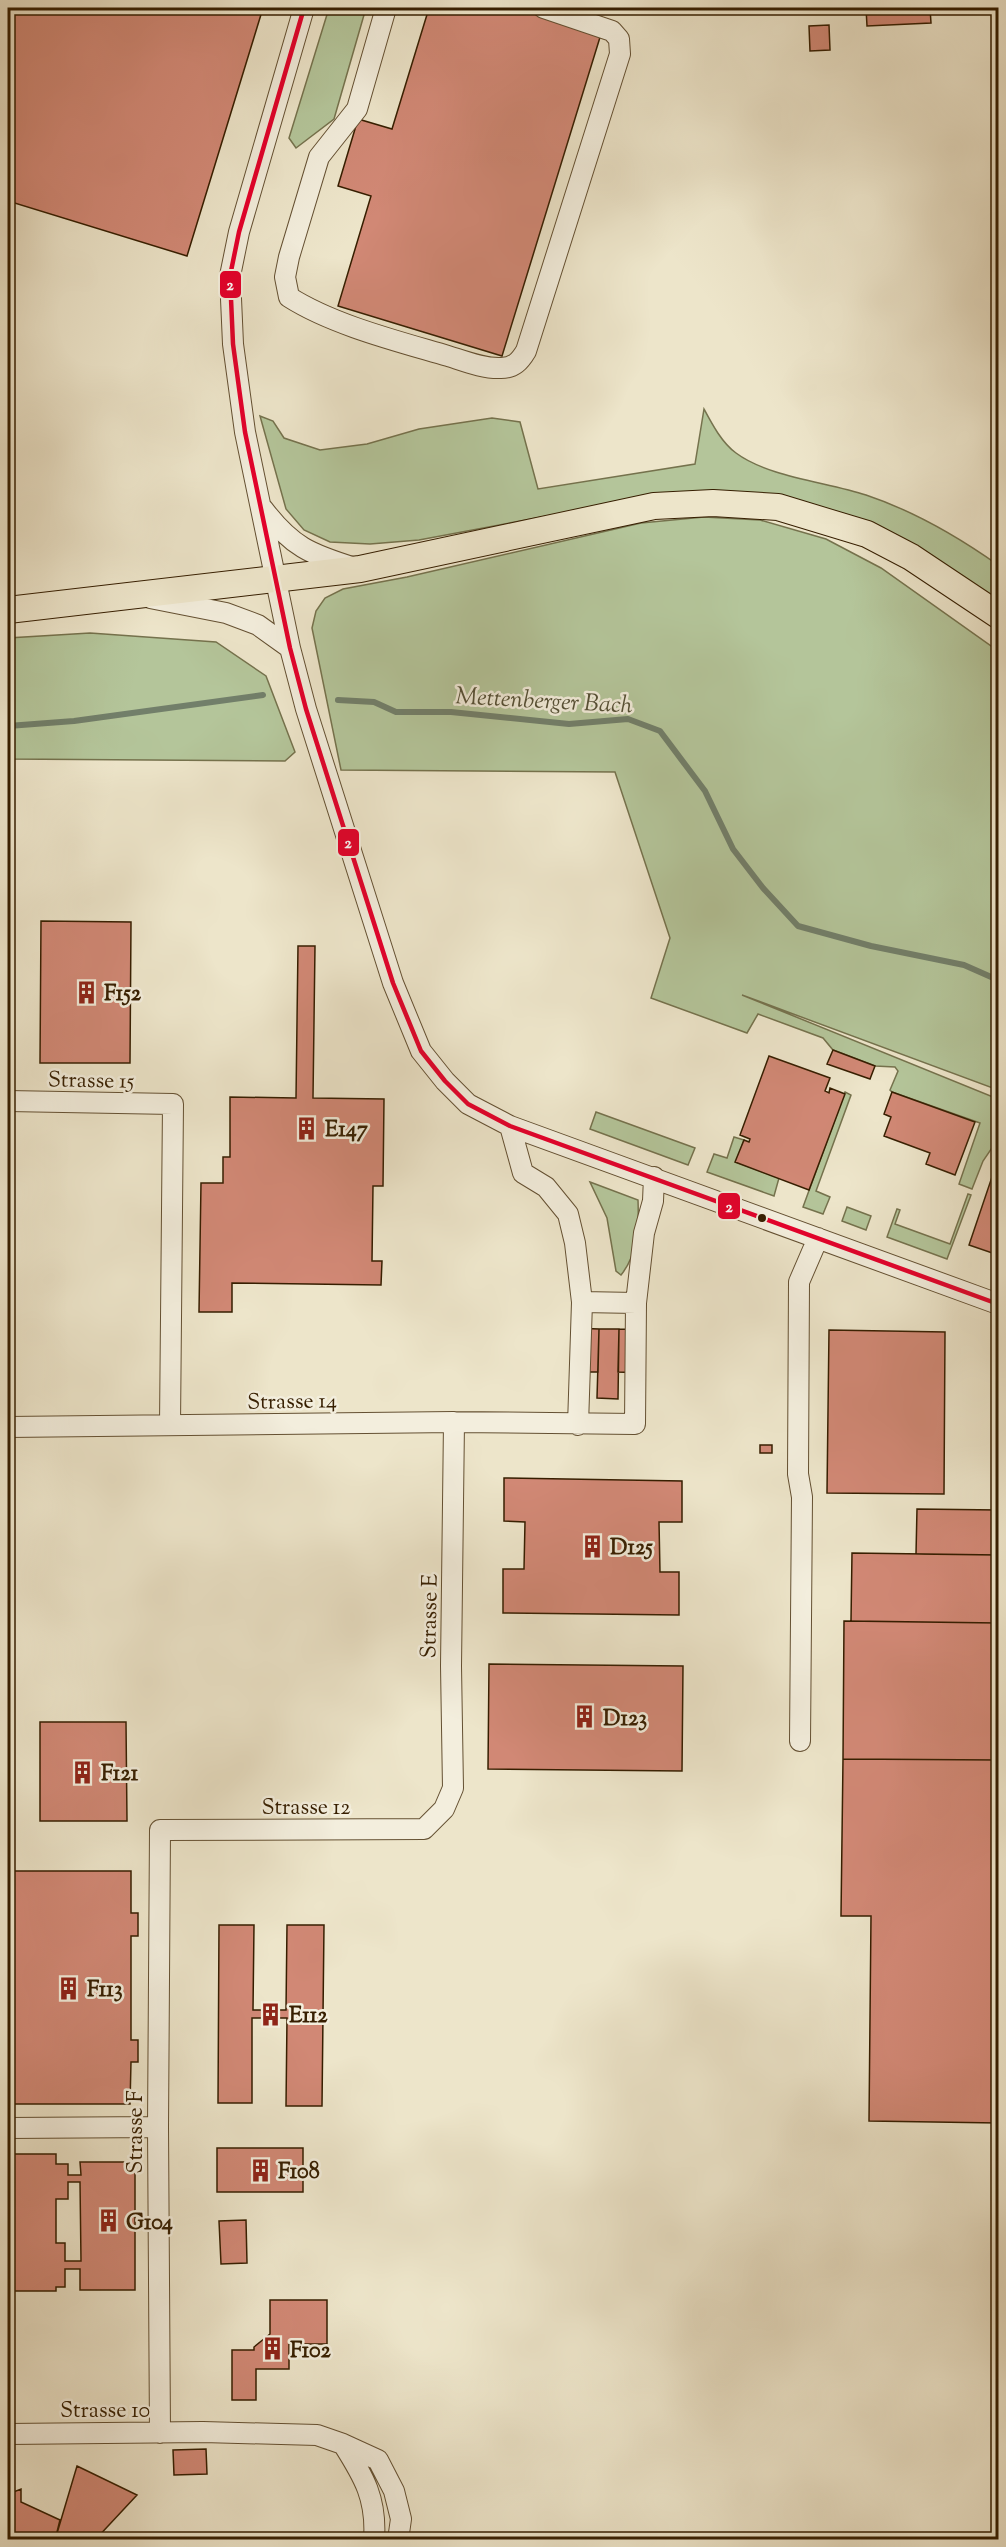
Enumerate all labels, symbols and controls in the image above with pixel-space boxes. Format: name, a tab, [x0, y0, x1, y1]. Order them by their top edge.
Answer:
line badge: 2	[219, 270, 242, 299]
text: 2	[226, 275, 234, 298]
water label: Mettenberger Bach	[454, 680, 634, 724]
line badge: 2	[337, 828, 360, 857]
text: 2	[344, 833, 352, 856]
building icon: F152	[73, 979, 99, 1005]
place label: F152	[104, 979, 142, 1011]
street label: Strasse 15	[48, 1065, 135, 1099]
building icon: E147	[294, 1115, 320, 1141]
place label: E147	[325, 1115, 369, 1147]
line badge: 2	[717, 1192, 741, 1220]
text: 2	[725, 1197, 733, 1220]
unlabelled marker	[756, 1212, 768, 1224]
street label: Strasse 14	[247, 1386, 337, 1420]
building icon: D125	[579, 1533, 605, 1559]
place label: D125	[610, 1533, 653, 1565]
street label: Strasse E	[414, 1574, 448, 1659]
building icon: D123	[572, 1704, 598, 1730]
place label: D123	[603, 1704, 647, 1736]
building icon: F121	[70, 1759, 96, 1785]
place label: F121	[101, 1759, 139, 1791]
street label: Strasse 12	[261, 1793, 351, 1825]
building icon: F113	[56, 1975, 82, 2001]
place label: F113	[87, 1975, 123, 2007]
building icon: E112	[258, 2001, 284, 2027]
place label: E112	[289, 2001, 328, 2033]
street label: Strasse F	[121, 2090, 153, 2174]
building icon: F108	[247, 2157, 273, 2183]
place label: F108	[278, 2157, 320, 2189]
building icon: G104	[95, 2208, 121, 2234]
place label: G104	[126, 2208, 173, 2240]
building icon: F102	[259, 2336, 285, 2362]
place label: F102	[290, 2336, 332, 2368]
street label: Strasse 10	[60, 2396, 150, 2428]

